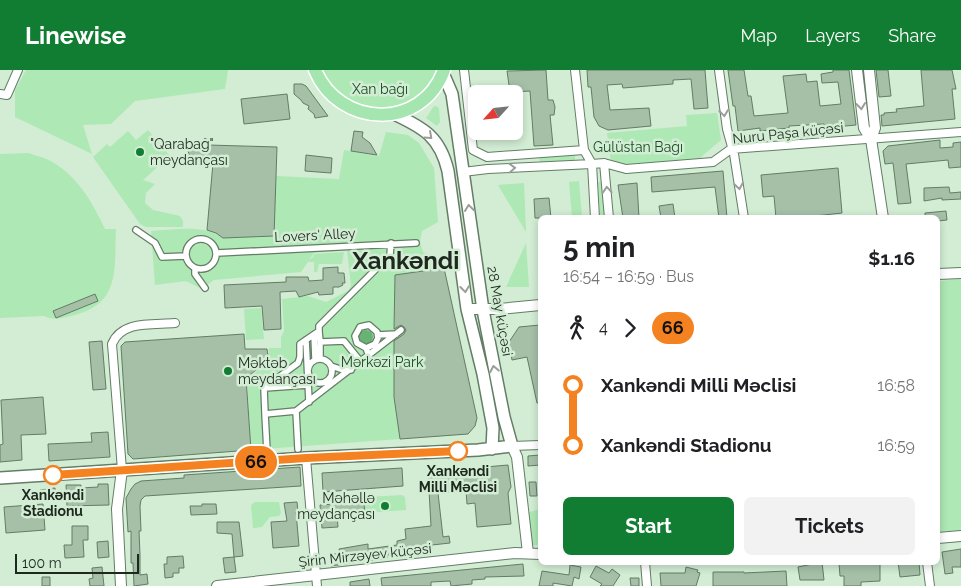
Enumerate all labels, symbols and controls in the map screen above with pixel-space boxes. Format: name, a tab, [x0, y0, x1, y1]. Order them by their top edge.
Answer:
text: Linewise	[25, 21, 126, 50]
text: Map	[741, 25, 777, 46]
text: Layers	[805, 25, 860, 46]
text: Share	[888, 25, 936, 46]
park label: Xan bağı	[352, 81, 408, 97]
north arrow	[468, 85, 522, 140]
map controls	[468, 85, 523, 140]
one-way arrow	[855, 102, 866, 110]
one-way arrow	[718, 109, 729, 117]
street label: Nuru Paşa küçəsi	[732, 119, 844, 147]
one-way arrow	[423, 130, 432, 139]
place label: "Qarabağ" meydançası	[150, 136, 228, 168]
park label: Gülüstan Bağı	[593, 139, 683, 155]
marker: "Qarabağ" meydançası	[134, 146, 146, 158]
one-way arrow	[508, 162, 516, 173]
one-way arrow	[734, 181, 744, 190]
one-way arrow	[601, 186, 612, 194]
one-way arrow	[464, 204, 475, 212]
street label: Lovers' Alley	[274, 225, 356, 245]
text: 5 min	[563, 231, 635, 264]
district label: Xankəndi	[352, 246, 459, 275]
text: $1.16	[868, 247, 915, 269]
street label: 28 May küçəsi	[484, 265, 516, 357]
text: 16:54 – 16:59 · Bus	[563, 267, 694, 286]
one-way arrow	[459, 285, 470, 293]
icon: walk	[563, 314, 591, 342]
icon: forward	[616, 314, 644, 342]
text: 66	[662, 317, 684, 338]
text: 4	[599, 318, 608, 337]
park label: Mərkəzi Park	[341, 354, 424, 370]
place label: Məktəb meydançası	[238, 355, 316, 387]
one-way arrow	[490, 364, 500, 373]
marker: Məktəb meydançası	[222, 365, 234, 377]
text: Xankəndi Milli Məclisi	[601, 374, 796, 396]
text: 16:58	[877, 376, 915, 395]
text: Xankəndi Stadionu	[601, 434, 772, 456]
text: 16:59	[877, 436, 915, 455]
marker: Xankəndi Milli Məclisi	[448, 441, 468, 461]
line badge: 66	[234, 446, 278, 478]
text: 66	[245, 451, 267, 472]
place label: Xankəndi Milli Məclisi	[419, 463, 497, 495]
marker: Xankəndi Stadionu	[43, 465, 63, 485]
place label: Xankəndi Stadionu	[21, 487, 84, 519]
place label: Məhəllə meydançası	[297, 490, 375, 522]
button: Start	[563, 497, 734, 555]
button: Tickets	[744, 497, 915, 555]
marker: Məhəllə meydançası	[379, 500, 391, 512]
street label: Şirin Mirzəyev küçəsi	[298, 540, 432, 570]
scale bar	[15, 551, 139, 574]
text: 100 m	[22, 555, 62, 571]

